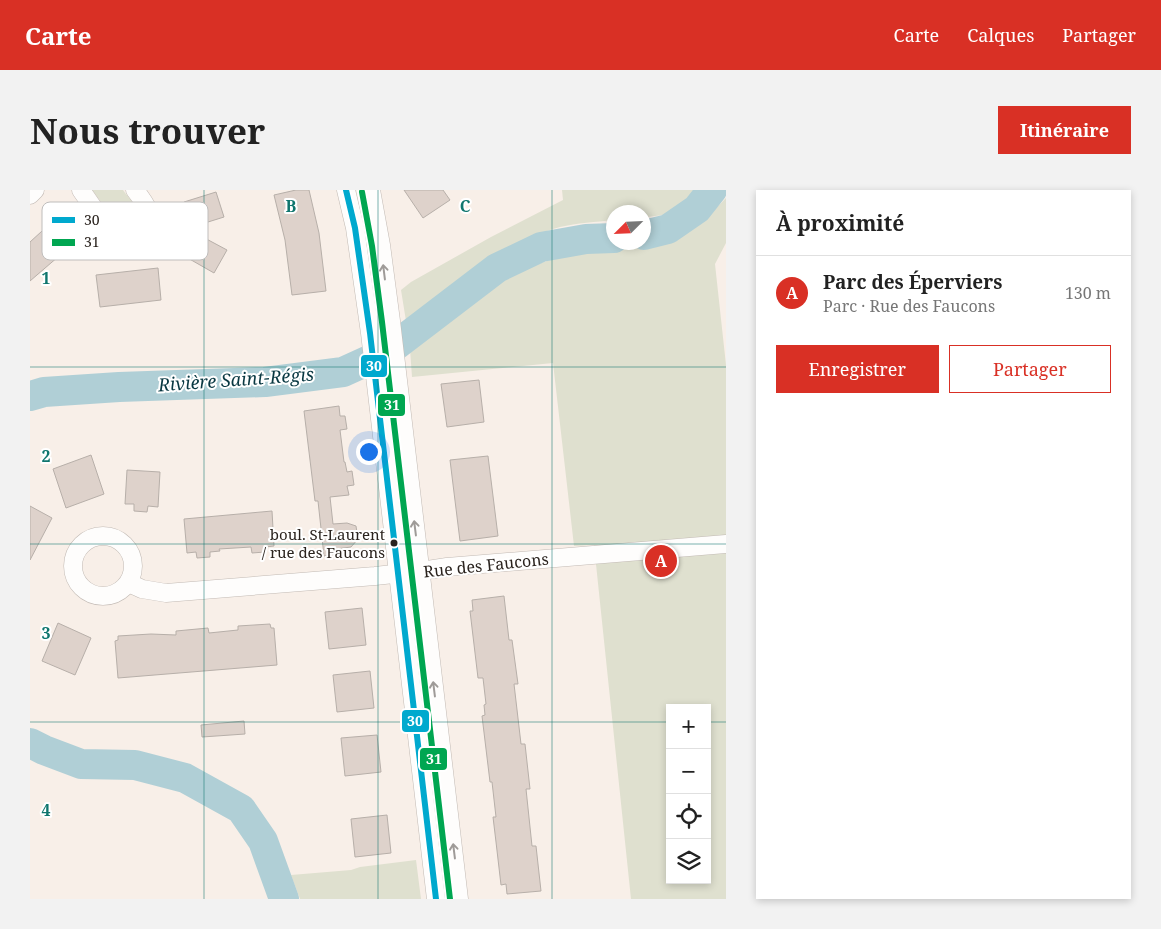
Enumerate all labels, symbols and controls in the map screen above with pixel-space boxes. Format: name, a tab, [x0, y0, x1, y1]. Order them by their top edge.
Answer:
text: Carte	[25, 19, 91, 52]
text: Carte	[894, 23, 939, 47]
text: Calques	[967, 23, 1034, 47]
text: Partager	[1062, 23, 1136, 47]
button: Itinéraire	[998, 106, 1131, 154]
text: Nous trouver	[30, 107, 265, 154]
text: B	[286, 195, 297, 217]
text: C	[460, 195, 471, 217]
legend	[42, 202, 208, 260]
north arrow	[606, 205, 651, 250]
text: À proximité	[776, 209, 904, 237]
text: 30	[84, 210, 100, 229]
text: 31	[84, 232, 100, 251]
one-way arrow	[379, 264, 389, 280]
text: 1	[41, 267, 51, 289]
text: Parc des Éperviers	[823, 269, 1002, 295]
text: A	[786, 282, 798, 304]
text: 130 m	[1065, 282, 1111, 304]
text: Parc · Rue des Faucons	[823, 295, 995, 317]
button: Enregistrer	[776, 345, 939, 393]
button: Partager	[949, 345, 1111, 393]
line badge: 30	[360, 354, 388, 378]
text: 30	[366, 356, 382, 375]
water label: Rivière Saint-Régis	[156, 362, 315, 396]
line badge: 31	[377, 393, 406, 417]
text: 31	[384, 395, 400, 414]
your location	[356, 439, 382, 465]
text: 2	[41, 445, 51, 467]
one-way arrow	[410, 520, 420, 536]
place label: boul. St-Laurent / rue des Faucons	[262, 524, 385, 562]
marker: boul. St-Laurent / rue des Faucons	[389, 538, 399, 548]
pin: A	[645, 542, 677, 580]
street label: Rue des Faucons	[422, 547, 550, 583]
text: 3	[41, 622, 51, 644]
one-way arrow	[429, 682, 439, 698]
map controls	[666, 704, 711, 884]
button: +	[666, 704, 711, 749]
line badge: 30	[401, 709, 430, 733]
text: 30	[407, 711, 423, 730]
line badge: 31	[419, 747, 448, 771]
text: 31	[426, 749, 442, 768]
button: −	[666, 749, 711, 794]
button: locate	[666, 794, 711, 839]
text: 4	[41, 799, 51, 821]
button: layers	[666, 839, 711, 884]
one-way arrow	[449, 843, 459, 859]

